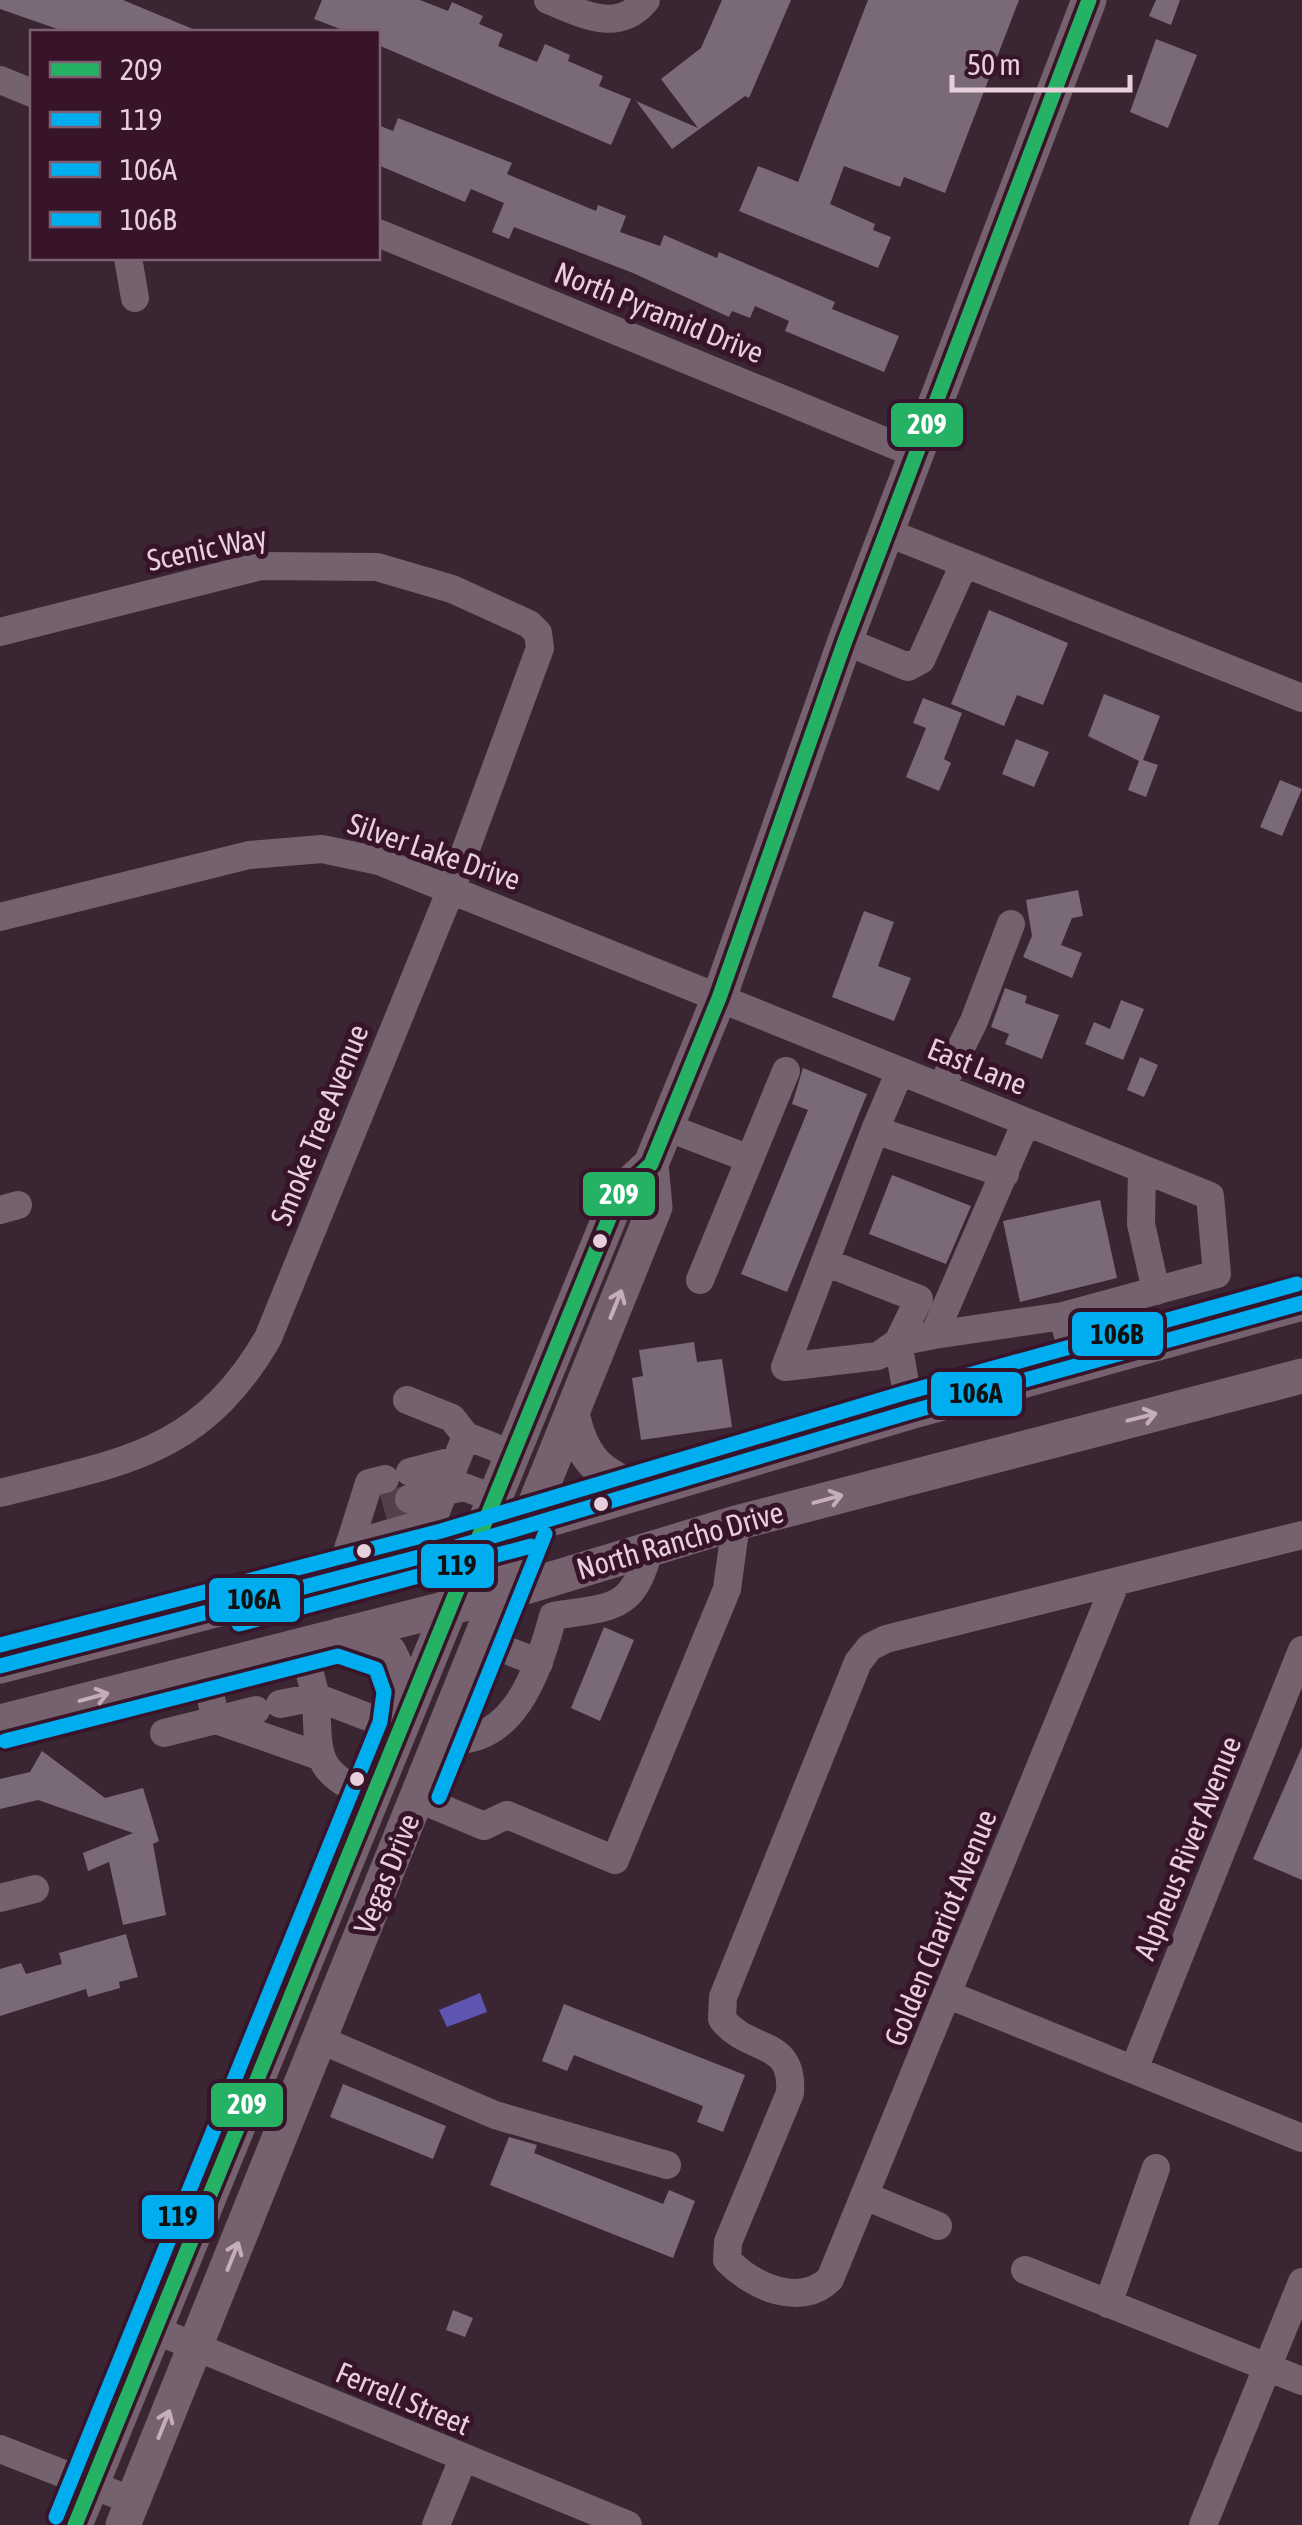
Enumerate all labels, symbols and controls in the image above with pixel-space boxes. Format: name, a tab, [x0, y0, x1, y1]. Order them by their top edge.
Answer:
legend	[30, 30, 380, 260]
scale bar	[952, 30, 1130, 92]
text: 50 m	[967, 47, 1021, 81]
text: 209	[120, 52, 162, 86]
text: 119	[120, 102, 162, 136]
text: 106A	[120, 152, 177, 186]
text: 106B	[120, 202, 177, 236]
street label: North Pyramid Drive	[550, 255, 769, 369]
line badge: 209	[889, 401, 965, 449]
text: 209	[907, 408, 947, 440]
street label: Scenic Way	[144, 519, 270, 577]
street label: Silver Lake Drive	[344, 806, 525, 896]
street label: Smoke Tree Avenue	[263, 1019, 375, 1230]
street label: East Lane	[923, 1031, 1032, 1101]
line badge: 209	[581, 1170, 657, 1218]
text: 209	[599, 1178, 639, 1210]
unlabelled marker	[590, 1231, 610, 1251]
one-way arrow	[608, 1289, 626, 1320]
line badge: 106B	[1070, 1310, 1165, 1358]
text: 106B	[1091, 1318, 1144, 1350]
line badge: 106A	[929, 1370, 1024, 1418]
text: 106A	[949, 1377, 1003, 1409]
one-way arrow	[1125, 1407, 1157, 1425]
one-way arrow	[812, 1489, 843, 1508]
street label: North Rancho Drive	[573, 1494, 787, 1586]
unlabelled marker	[591, 1494, 611, 1514]
unlabelled marker	[354, 1541, 374, 1561]
line badge: 119	[419, 1542, 496, 1590]
text: 119	[437, 1549, 477, 1581]
line badge: 106A	[207, 1576, 302, 1624]
text: 106A	[227, 1583, 281, 1615]
one-way arrow	[78, 1687, 109, 1706]
street label: Alpheus River Avenue	[1127, 1731, 1247, 1964]
unlabelled marker	[347, 1769, 367, 1789]
street label: Golden Chariot Avenue	[877, 1805, 1003, 2051]
street label: Vegas Drive	[347, 1809, 426, 1939]
line badge: 209	[209, 2081, 285, 2129]
text: 209	[227, 2088, 267, 2120]
line badge: 119	[140, 2193, 216, 2241]
text: 119	[158, 2200, 198, 2232]
one-way arrow	[225, 2242, 243, 2272]
street label: Ferrell Street	[331, 2355, 476, 2442]
one-way arrow	[157, 2409, 175, 2440]

